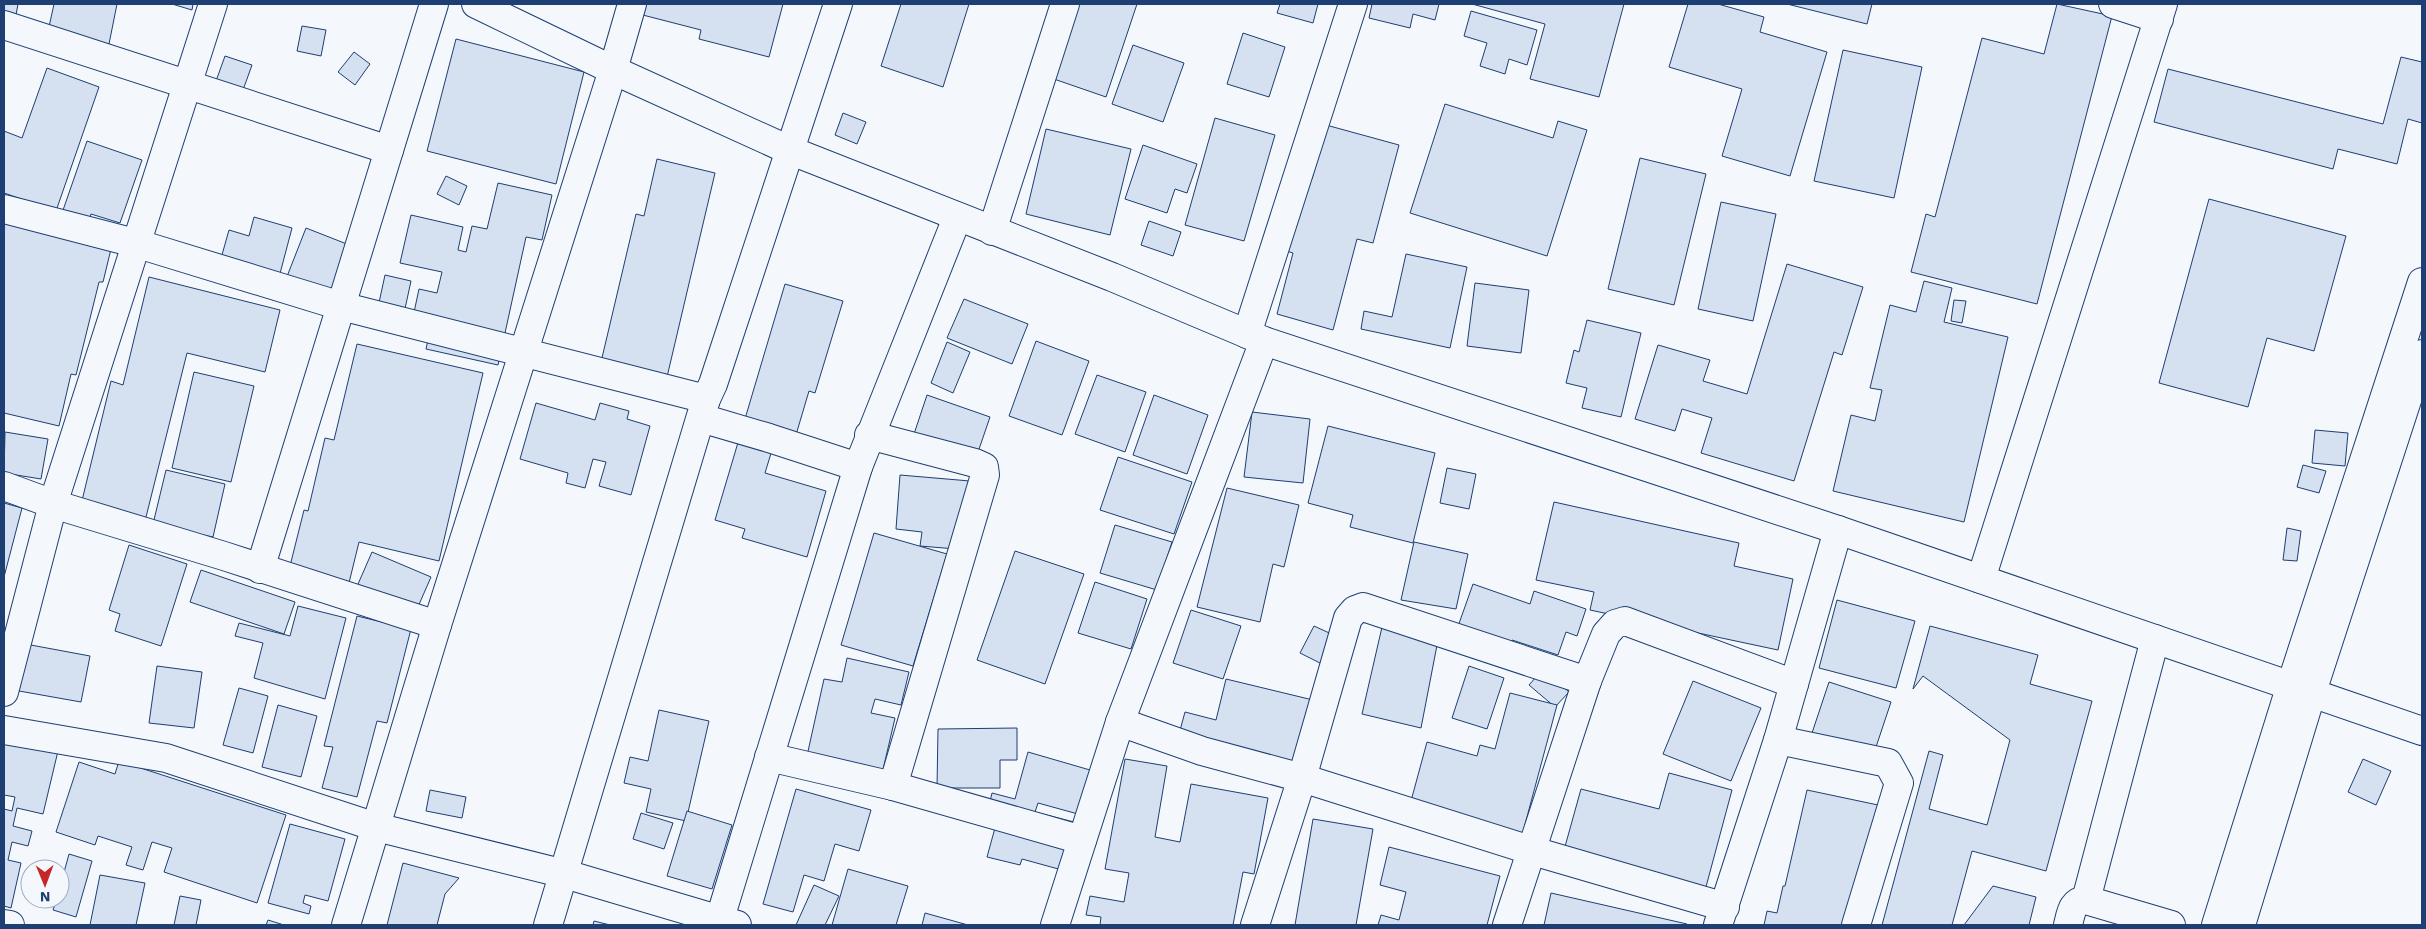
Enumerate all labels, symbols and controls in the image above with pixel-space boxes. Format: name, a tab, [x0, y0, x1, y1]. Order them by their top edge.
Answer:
north arrow	[20, 859, 70, 909]
text: N	[40, 889, 51, 905]

